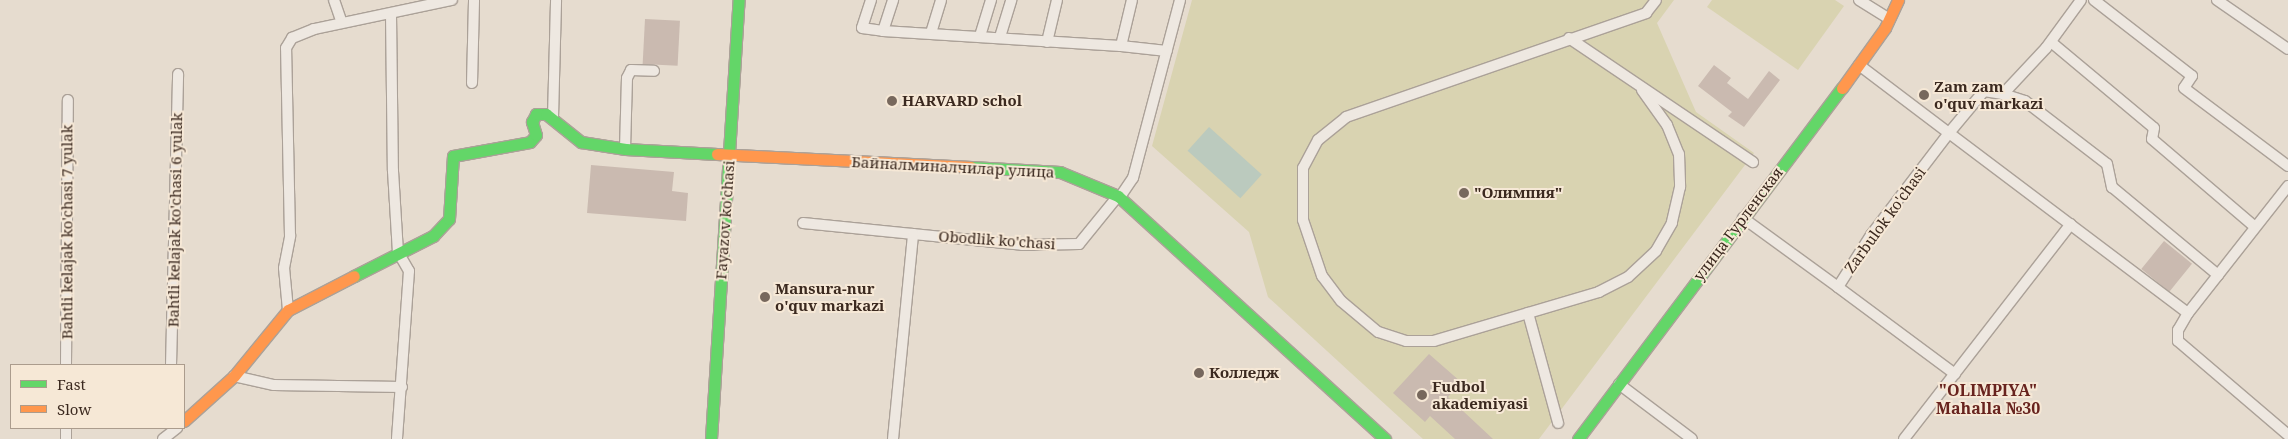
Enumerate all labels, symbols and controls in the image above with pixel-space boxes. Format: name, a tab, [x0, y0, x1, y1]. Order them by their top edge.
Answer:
place label: Zam zam o'quv markazi	[1934, 77, 2043, 112]
marker: Zam zam o'quv markazi	[1918, 89, 1930, 101]
place label: HARVARD schol	[902, 92, 1022, 110]
marker: HARVARD schol	[886, 95, 898, 107]
street label: Bahtli kelajak ko'chasi 6 yulak	[164, 112, 186, 328]
street label: Bahtli kelajak ko'chasi 7 yulak	[58, 125, 76, 339]
street label: Байналминалчилар улица	[851, 153, 1055, 181]
street label: Fayazov ko'chasi	[712, 160, 738, 280]
street label: улица Гурленская	[1689, 164, 1787, 284]
street label: Zarbulok ko'chasi	[1841, 164, 1929, 276]
place label: "Олимпия"	[1474, 184, 1562, 202]
marker: "Олимпия"	[1458, 187, 1470, 199]
street label: Obodlik ko'chasi	[938, 227, 1056, 253]
place label: Mansura-nur o'quv markazi	[775, 279, 884, 314]
marker: Mansura-nur o'quv markazi	[759, 291, 771, 303]
legend	[10, 364, 185, 429]
place label: Колледж	[1209, 364, 1279, 382]
marker: Колледж	[1193, 367, 1205, 379]
text: Fast	[57, 374, 86, 394]
place label: Fudbol akademiyasi	[1432, 377, 1528, 412]
district label: "OLIMPIYA" Mahalla №30	[1936, 380, 2040, 418]
marker: Fudbol akademiyasi	[1416, 389, 1428, 401]
text: Slow	[57, 399, 91, 419]

